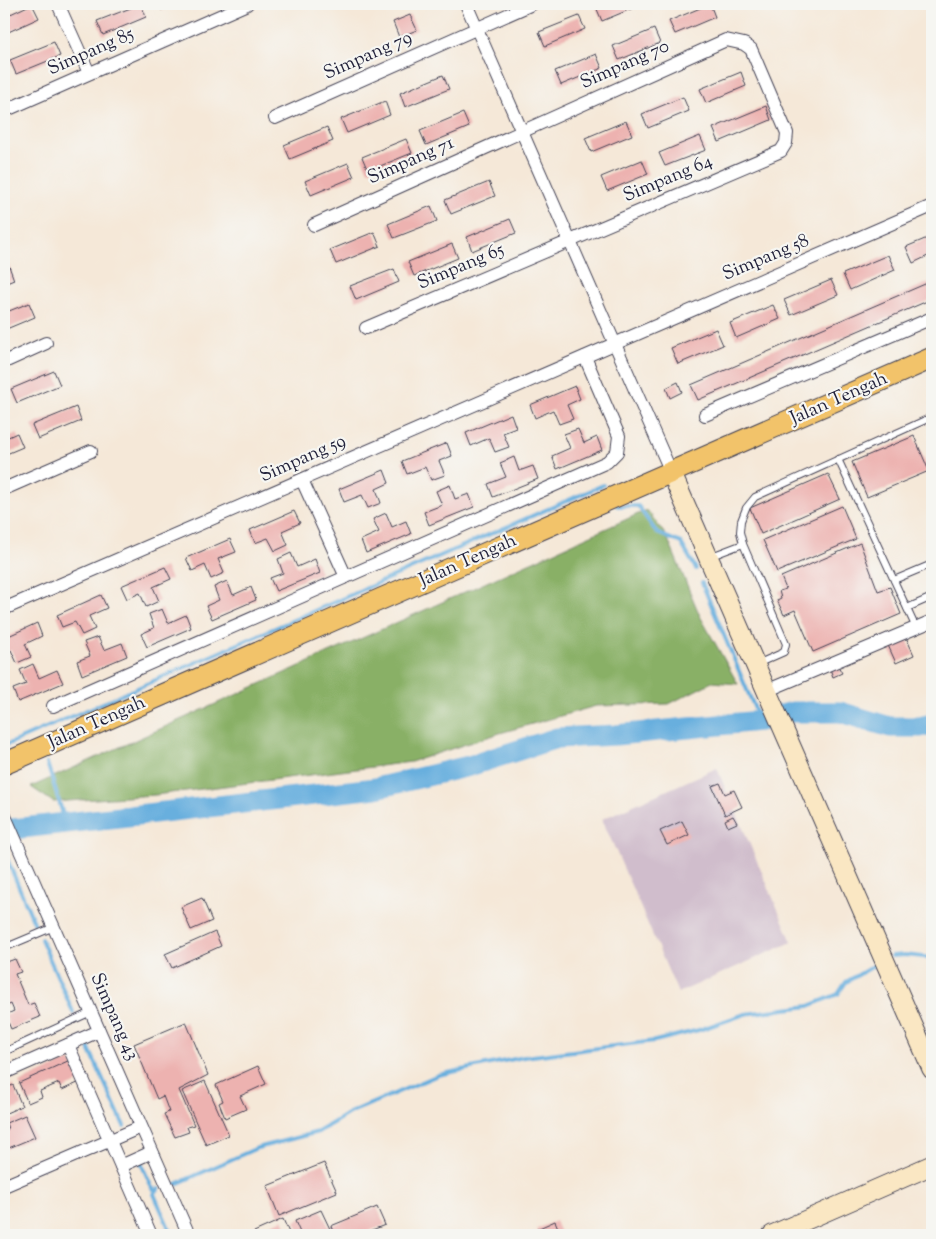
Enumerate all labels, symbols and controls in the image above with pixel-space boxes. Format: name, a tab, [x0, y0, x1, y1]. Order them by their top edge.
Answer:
street label: Simpang 85	[44, 21, 139, 83]
street label: Simpang 79	[319, 24, 417, 88]
street label: Simpang 70	[576, 33, 674, 97]
street label: Simpang 71	[364, 130, 459, 192]
street label: Simpang 64	[619, 148, 717, 210]
street label: Simpang 58	[718, 228, 814, 288]
street label: Simpang 65	[413, 236, 509, 297]
street label: Jalan Tengah	[785, 365, 892, 433]
street label: Simpang 59	[256, 428, 350, 490]
street label: Jalan Tengah	[414, 527, 521, 595]
street label: Jalan Tengah	[43, 689, 150, 757]
street label: Simpang 43	[83, 969, 145, 1065]

